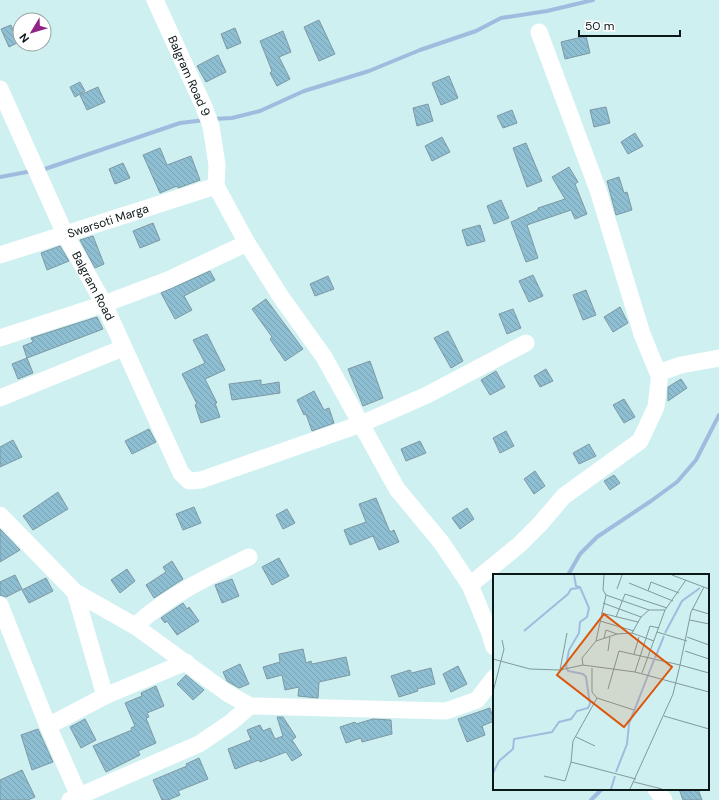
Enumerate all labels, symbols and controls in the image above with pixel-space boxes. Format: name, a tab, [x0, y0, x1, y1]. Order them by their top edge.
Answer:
north arrow	[12, 12, 52, 52]
scale bar	[579, 12, 680, 38]
text: 50 m	[585, 18, 614, 34]
text: N	[16, 31, 32, 46]
street label: Balgram Road 9	[164, 33, 214, 119]
street label: Swarsoti Marga	[65, 200, 151, 242]
street label: Balgram Road	[68, 249, 118, 323]
inset map	[493, 574, 709, 790]

